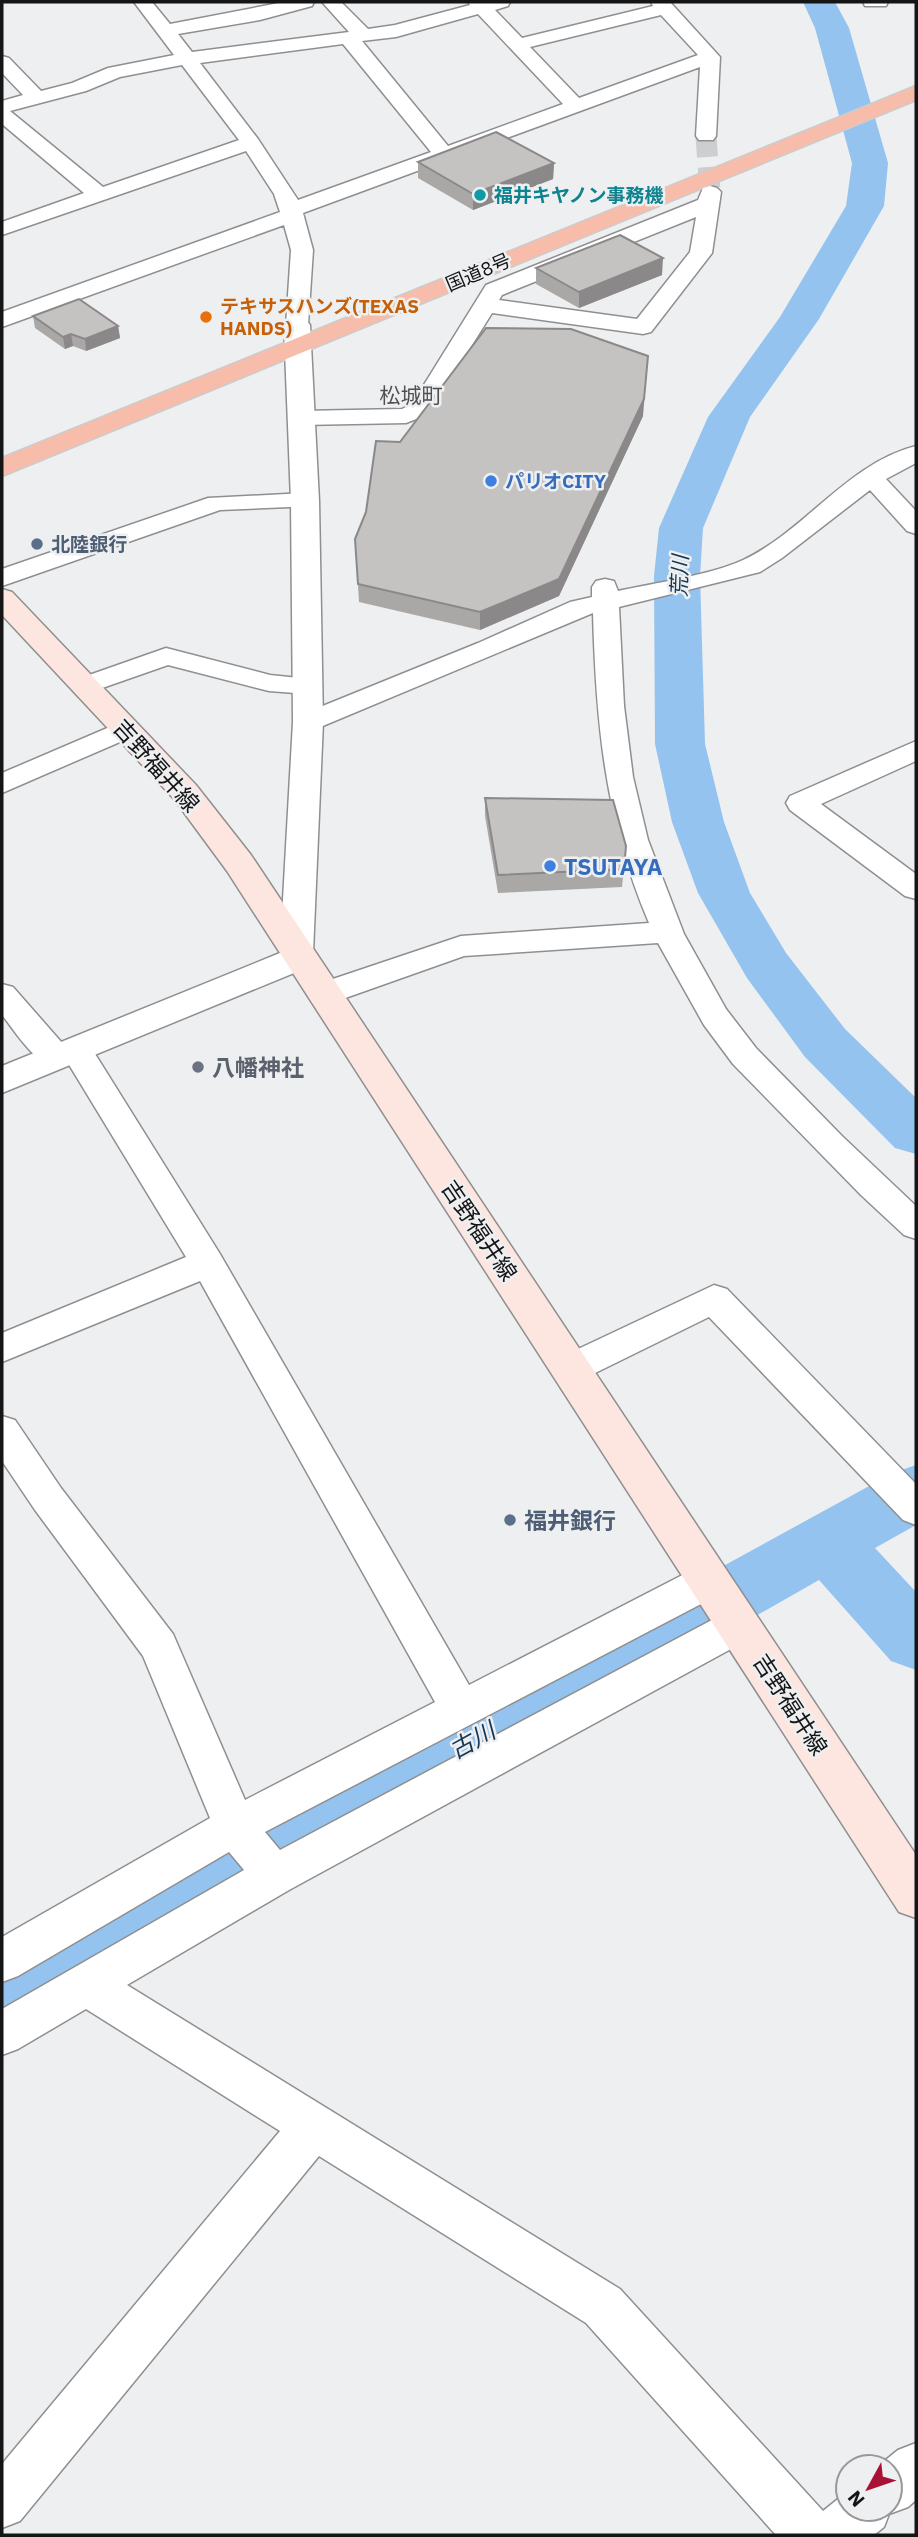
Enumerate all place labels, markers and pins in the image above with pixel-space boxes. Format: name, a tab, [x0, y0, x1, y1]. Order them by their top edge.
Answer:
place label: 福井キヤノン事務機	[494, 183, 663, 207]
marker: 福井キヤノン事務機	[472, 187, 488, 203]
place label: テキサスハンズ(TEXAS HANDS)	[220, 294, 419, 340]
marker: テキサスハンズ(TEXAS HANDS)	[198, 309, 214, 325]
place label: パリオCITY	[505, 469, 607, 493]
marker: パリオCITY	[483, 473, 499, 489]
place label: 北陸銀行	[51, 532, 127, 556]
marker: 北陸銀行	[29, 536, 45, 552]
place label: TSUTAYA	[564, 851, 663, 881]
marker: TSUTAYA	[542, 858, 558, 874]
place label: 八幡神社	[212, 1052, 304, 1082]
marker: 八幡神社	[190, 1059, 206, 1075]
place label: 福井銀行	[524, 1505, 616, 1535]
marker: 福井銀行	[502, 1512, 518, 1528]

